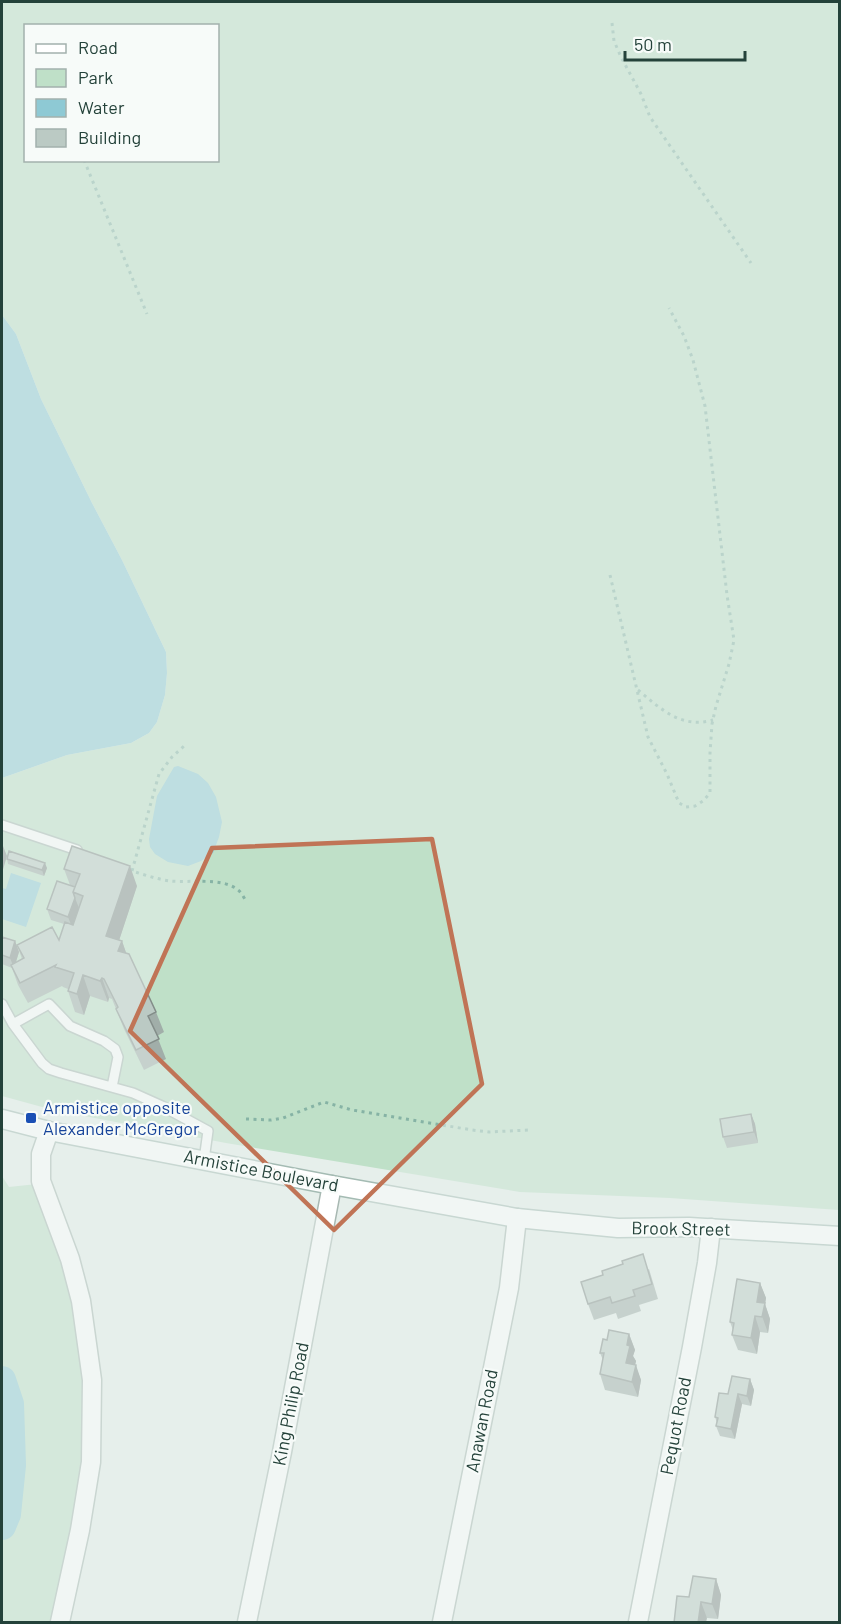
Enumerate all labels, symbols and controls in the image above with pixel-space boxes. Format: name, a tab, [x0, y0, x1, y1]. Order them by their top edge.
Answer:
legend	[24, 24, 219, 162]
scale bar	[625, 24, 745, 62]
text: 50 m	[634, 33, 672, 55]
text: Road	[78, 36, 118, 58]
text: Park	[78, 66, 113, 88]
text: Water	[78, 96, 125, 118]
text: Building	[78, 126, 141, 148]
place label: Armistice opposite Alexander McGregor	[43, 1096, 200, 1139]
marker: Armistice opposite Alexander McGregor	[24, 1111, 38, 1125]
street label: Armistice Boulevard	[182, 1144, 341, 1196]
street label: Brook Street	[631, 1216, 731, 1240]
street label: King Philip Road	[267, 1340, 313, 1468]
street label: Anawan Road	[460, 1367, 502, 1474]
street label: Pequot Road	[655, 1375, 695, 1477]

